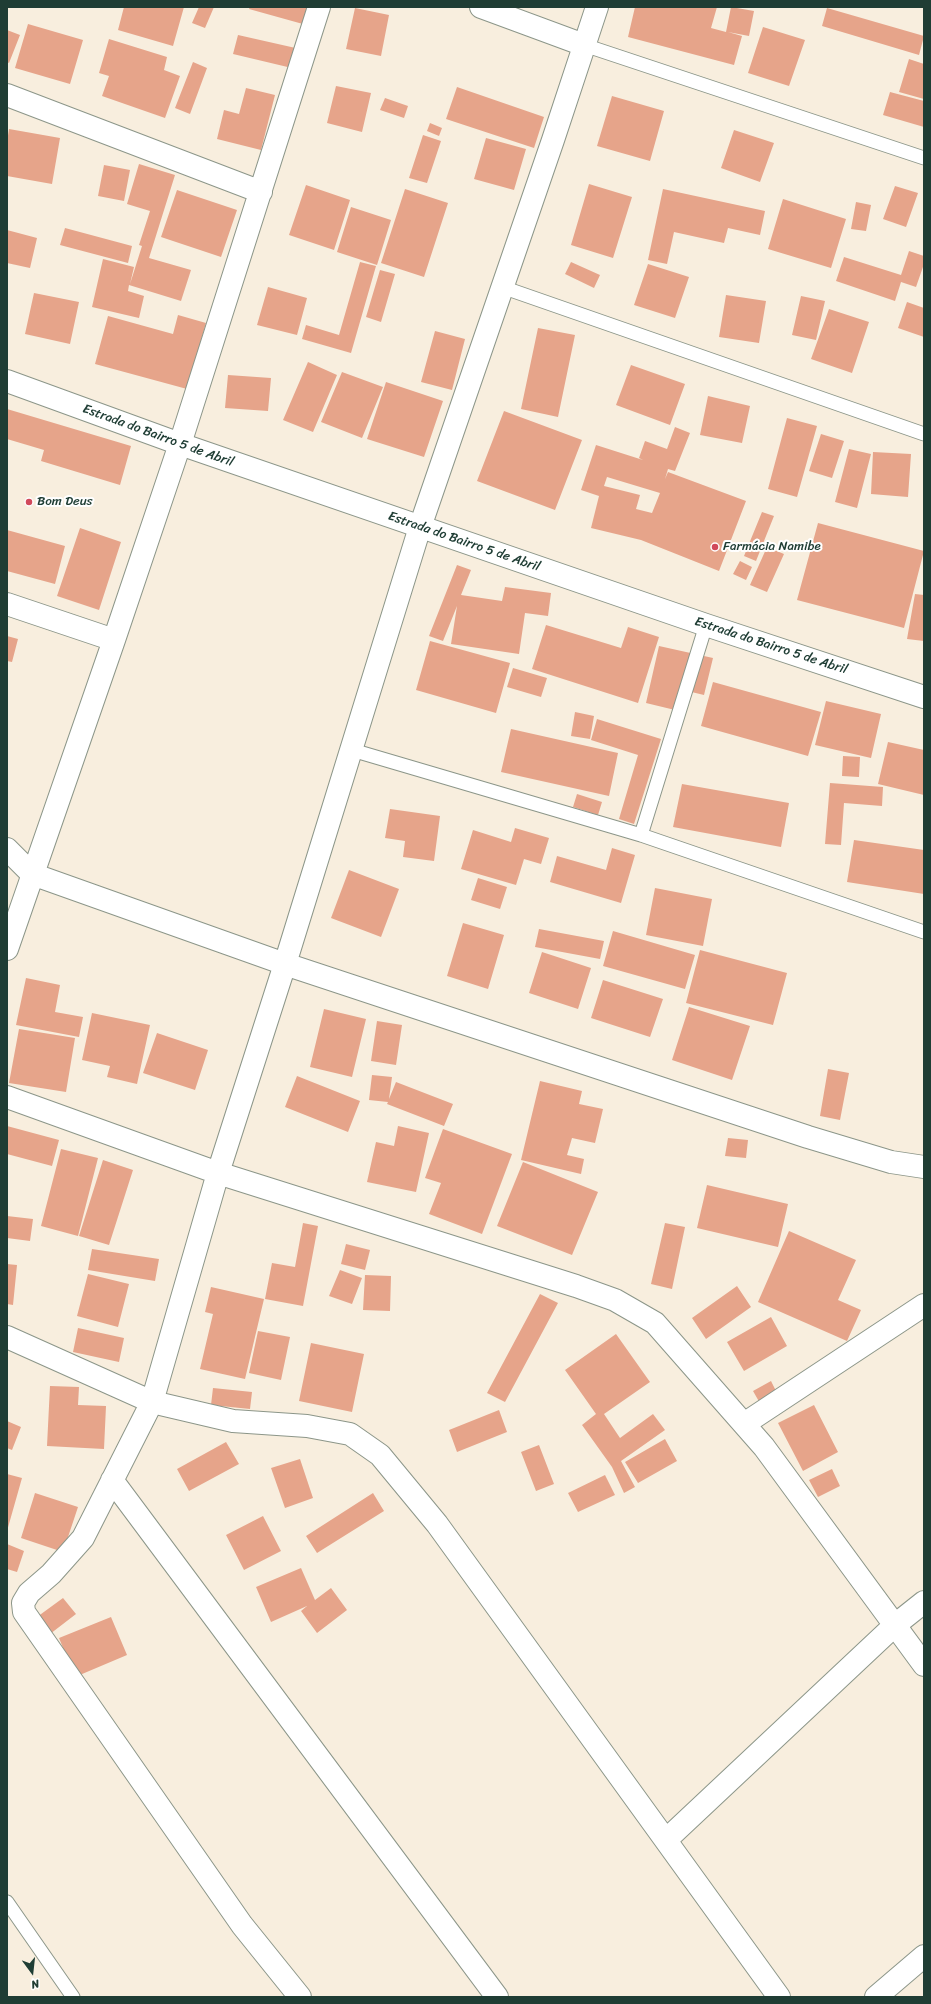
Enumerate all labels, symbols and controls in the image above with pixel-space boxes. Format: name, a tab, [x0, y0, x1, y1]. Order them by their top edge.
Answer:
street label: Estrada do Bairro 5 de Abril	[80, 401, 236, 471]
place label: Bom Deus	[37, 494, 93, 510]
marker: Bom Deus	[24, 497, 34, 507]
street label: Estrada do Bairro 5 de Abril	[386, 509, 542, 575]
place label: Farmácia Namibe	[723, 539, 821, 555]
marker: Farmácia Namibe	[710, 542, 720, 552]
street label: Estrada do Bairro 5 de Abril	[693, 614, 849, 678]
north arrow	[12, 1952, 52, 1992]
text: N	[29, 1974, 41, 1994]

